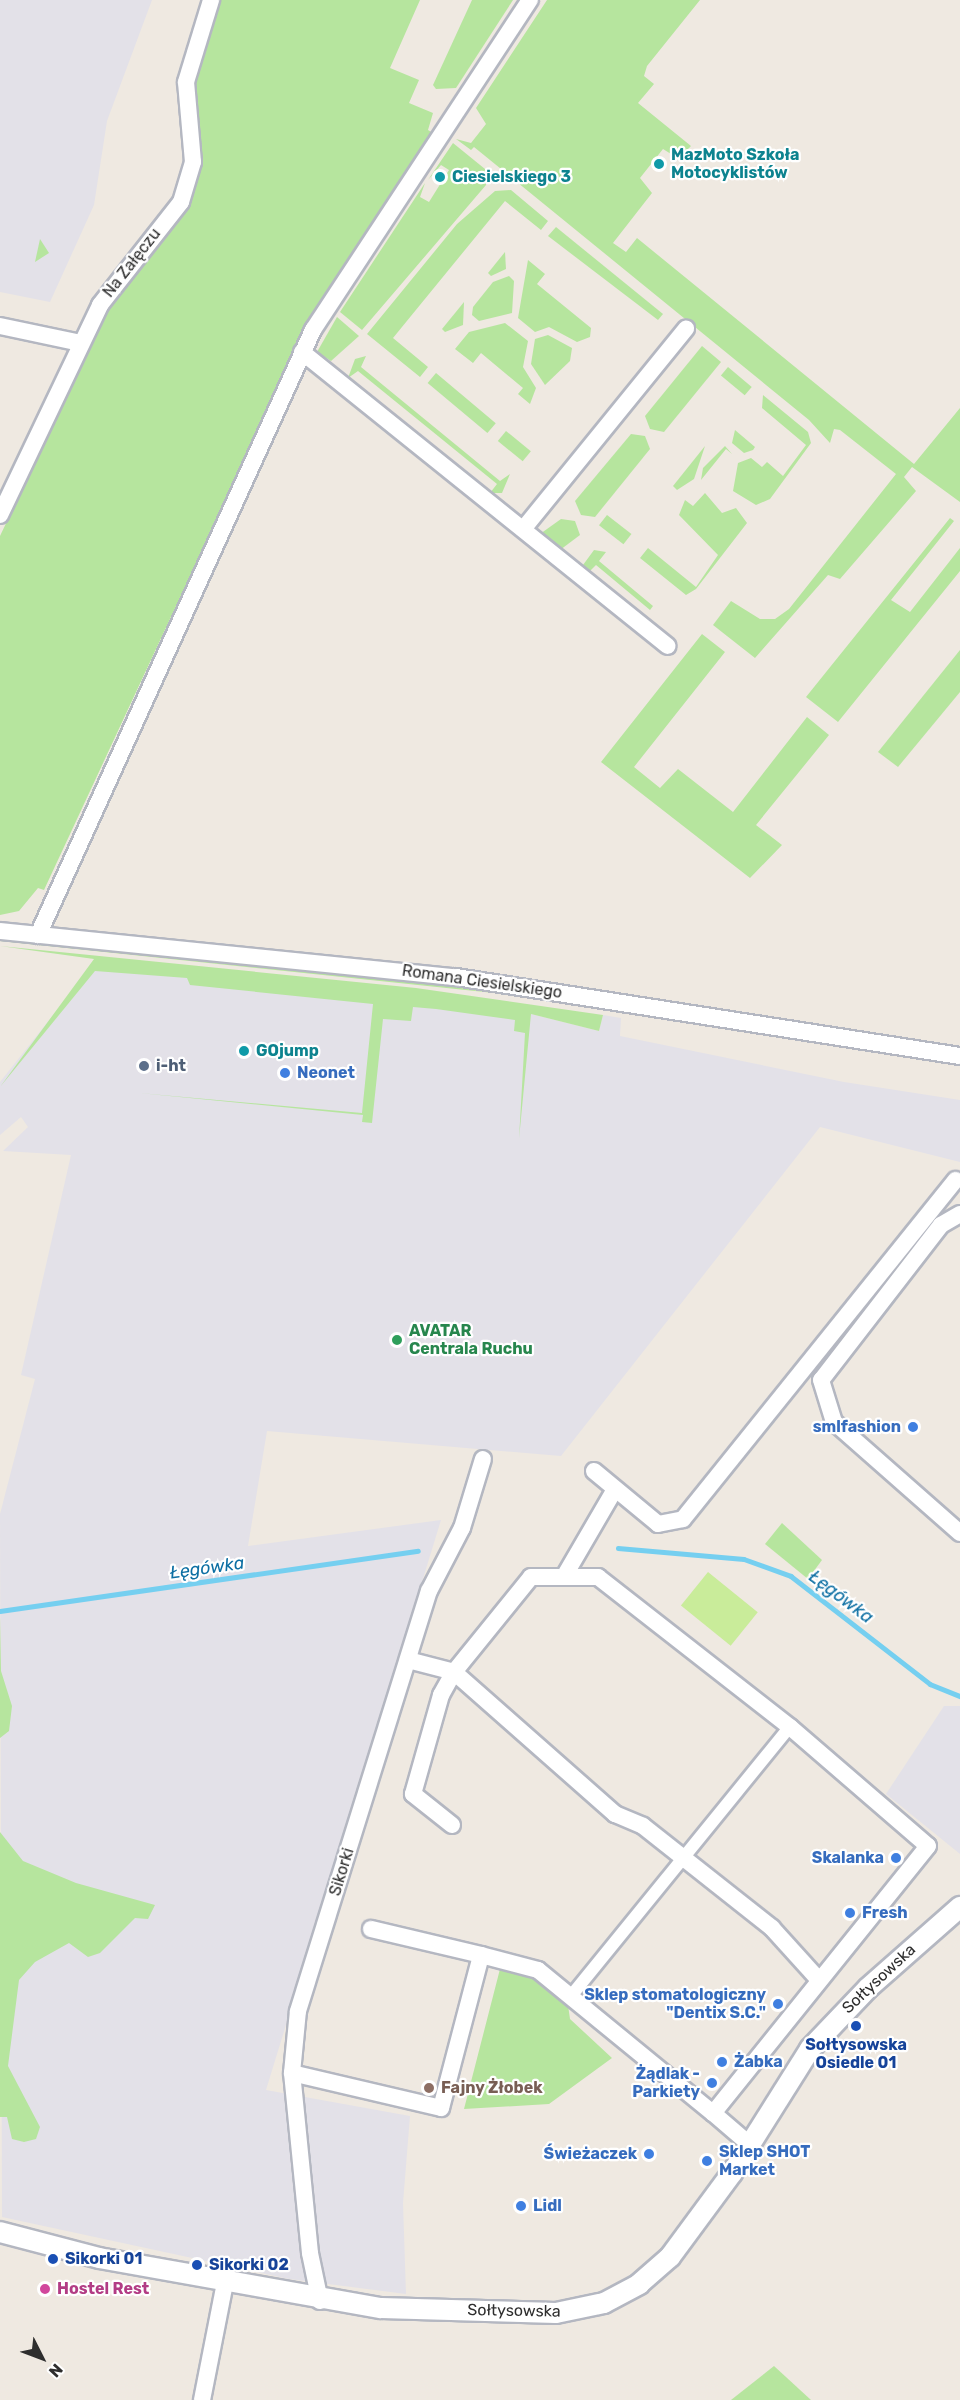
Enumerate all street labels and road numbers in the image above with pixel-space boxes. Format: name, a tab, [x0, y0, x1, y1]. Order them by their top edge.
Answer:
street label: Na Załęczu	[99, 225, 165, 301]
street label: Romana Ciesielskiego	[401, 961, 563, 1003]
street label: Sikorki	[326, 1846, 358, 1898]
street label: Sołtysowska	[838, 1940, 920, 2018]
street label: Sołtysowska	[467, 2301, 561, 2321]

